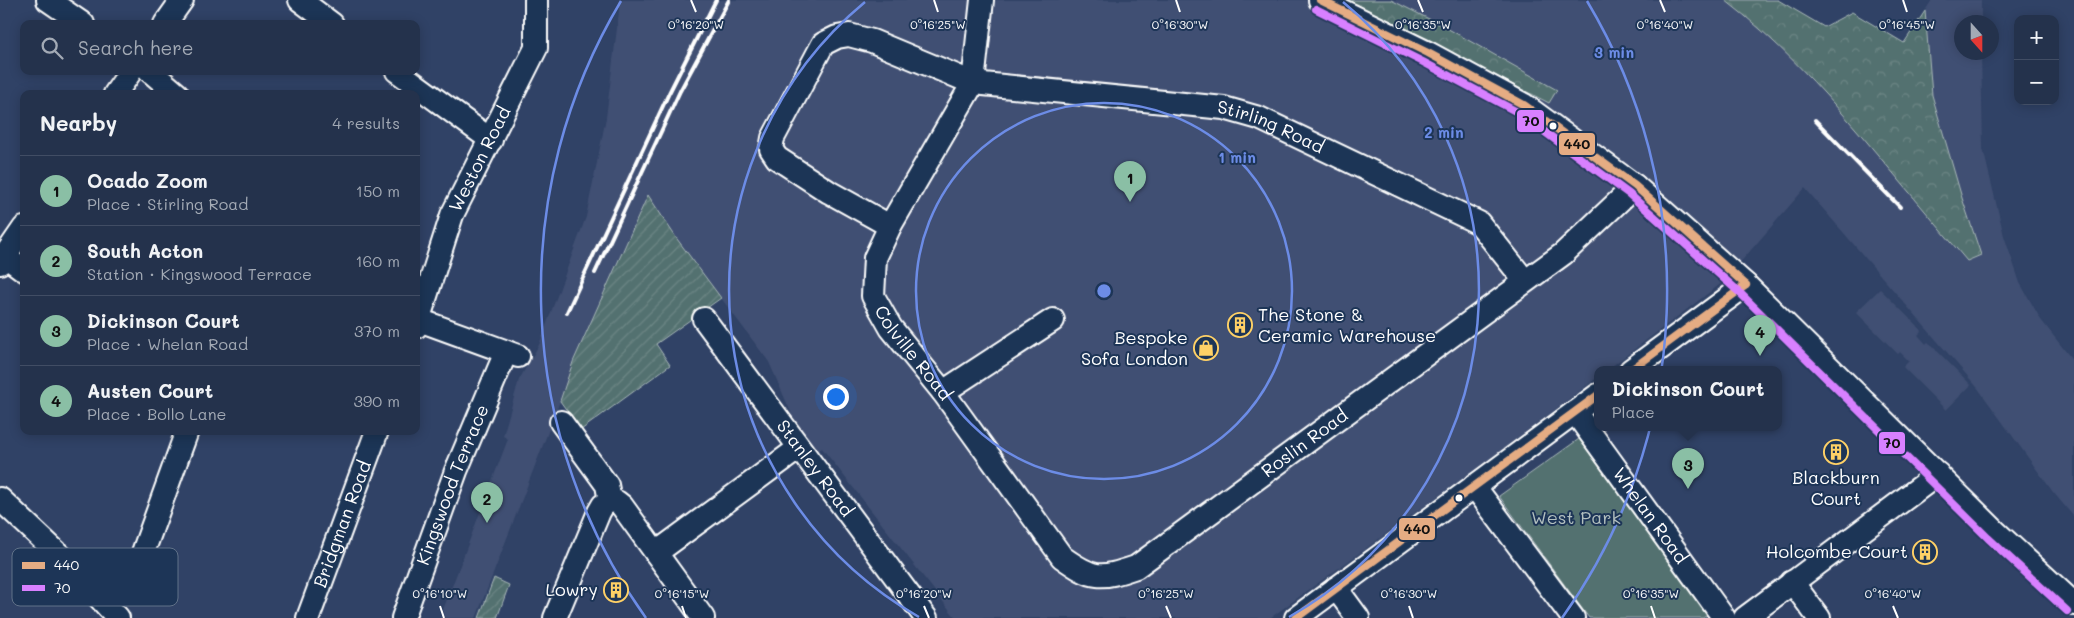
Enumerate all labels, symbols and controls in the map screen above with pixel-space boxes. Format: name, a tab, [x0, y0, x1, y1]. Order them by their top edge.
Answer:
north arrow	[1954, 15, 1999, 60]
map controls	[2014, 15, 2059, 105]
button: +	[2014, 15, 2059, 60]
text: 0°16'20"W	[668, 16, 724, 32]
text: 0°16'25"W	[910, 16, 966, 32]
text: 0°16'30"W	[1152, 16, 1208, 32]
text: 0°16'35"W	[1395, 16, 1451, 32]
text: 0°16'40"W	[1637, 16, 1693, 32]
text: 0°16'45"W	[1879, 16, 1935, 32]
search box	[20, 20, 420, 75]
icon: search	[38, 34, 66, 62]
text: Search here	[78, 35, 194, 60]
text: 3 min	[1594, 42, 1634, 62]
button: −	[2014, 60, 2059, 105]
street label: Stirling Road	[1216, 94, 1329, 158]
street label: Weston Road	[443, 102, 516, 216]
text: Nearby	[40, 109, 117, 136]
line badge: 70	[1516, 109, 1545, 133]
text: 70	[1523, 111, 1539, 130]
text: 4 results	[332, 112, 400, 133]
unlabelled marker	[1548, 121, 1558, 131]
text: 2 min	[1424, 122, 1464, 142]
line badge: 440	[1558, 132, 1596, 156]
text: 440	[1564, 134, 1590, 153]
text: 1 min	[1218, 147, 1256, 167]
pin: 1	[1114, 161, 1146, 202]
text: Ocado Zoom	[87, 168, 208, 193]
text: 1	[52, 180, 60, 201]
text: 150 m	[356, 180, 400, 201]
text: Place · Stirling Road	[87, 193, 248, 214]
text: South Acton	[87, 238, 203, 263]
text: 2	[52, 250, 60, 271]
text: 160 m	[355, 250, 400, 271]
text: Station · Kingswood Terrace	[87, 263, 312, 284]
centre of rings	[1095, 282, 1113, 300]
street label: Colville Road	[870, 301, 958, 405]
place label: The Stone & Ceramic Warehouse	[1258, 302, 1436, 347]
text: Dickinson Court	[87, 308, 240, 333]
building icon: The Stone & Ceramic Warehouse	[1227, 312, 1253, 338]
pin: 4	[1744, 315, 1776, 356]
text: 3	[51, 320, 61, 341]
text: 370 m	[354, 320, 400, 341]
place label: Bespoke Sofa London	[1081, 325, 1188, 370]
text: Place · Whelan Road	[87, 333, 248, 354]
shop icon: Bespoke Sofa London	[1193, 335, 1219, 361]
popup	[1594, 366, 1782, 431]
text: Dickinson Court	[1612, 376, 1764, 401]
text: Austen Court	[87, 378, 213, 403]
your location	[823, 384, 849, 410]
text: 4	[51, 390, 61, 411]
text: 390 m	[353, 390, 400, 411]
street label: Kingswood Terrace	[410, 401, 494, 568]
text: Place	[1612, 401, 1655, 422]
text: Place · Bollo Lane	[87, 403, 227, 424]
street label: Roslin Road	[1256, 403, 1352, 482]
street label: Stanley Road	[772, 414, 860, 521]
line badge: 70	[1878, 431, 1906, 455]
text: 70	[1884, 433, 1900, 452]
building icon: Blackburn Court	[1823, 439, 1849, 465]
pin: 3	[1672, 448, 1704, 489]
street label: Bridgman Road	[307, 457, 376, 591]
street label: Whelan Road	[1608, 462, 1694, 568]
place label: Blackburn Court	[1792, 465, 1880, 510]
pin: 2	[471, 482, 503, 523]
unlabelled marker	[1454, 493, 1464, 503]
park label: West Park	[1531, 505, 1621, 529]
line badge: 440	[1398, 517, 1436, 541]
text: 440	[1404, 519, 1430, 538]
place label: Holcombe Court	[1766, 539, 1908, 563]
building icon: Holcombe Court	[1912, 539, 1938, 565]
legend	[12, 548, 178, 606]
text: 440	[54, 555, 79, 574]
place label: Lowry	[545, 577, 598, 601]
building icon: Lowry	[603, 577, 629, 603]
text: 70	[54, 578, 71, 597]
text: 0°16'10"W	[413, 585, 467, 601]
text: 0°16'15"W	[655, 585, 709, 601]
text: 0°16'20"W	[896, 585, 952, 601]
text: 0°16'25"W	[1138, 585, 1194, 601]
text: 0°16'30"W	[1381, 585, 1437, 601]
text: 0°16'35"W	[1623, 585, 1679, 601]
text: 0°16'40"W	[1865, 585, 1921, 601]

